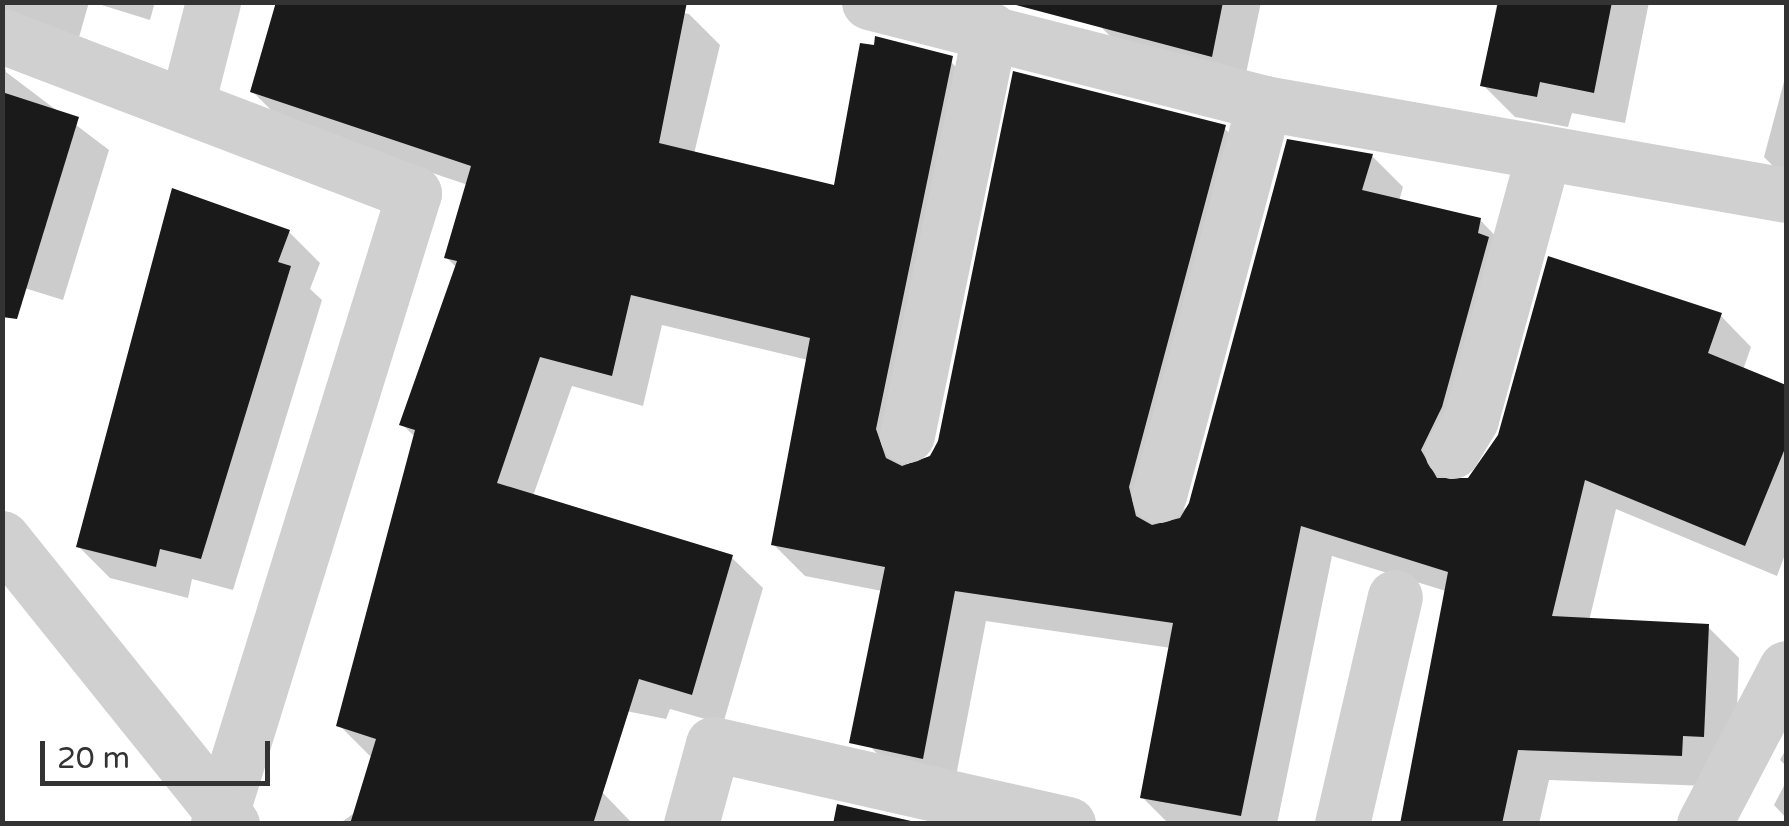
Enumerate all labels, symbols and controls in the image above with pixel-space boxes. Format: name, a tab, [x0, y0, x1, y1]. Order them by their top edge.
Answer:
scale bar	[45, 721, 275, 783]
text: 20 m	[57, 740, 130, 777]

